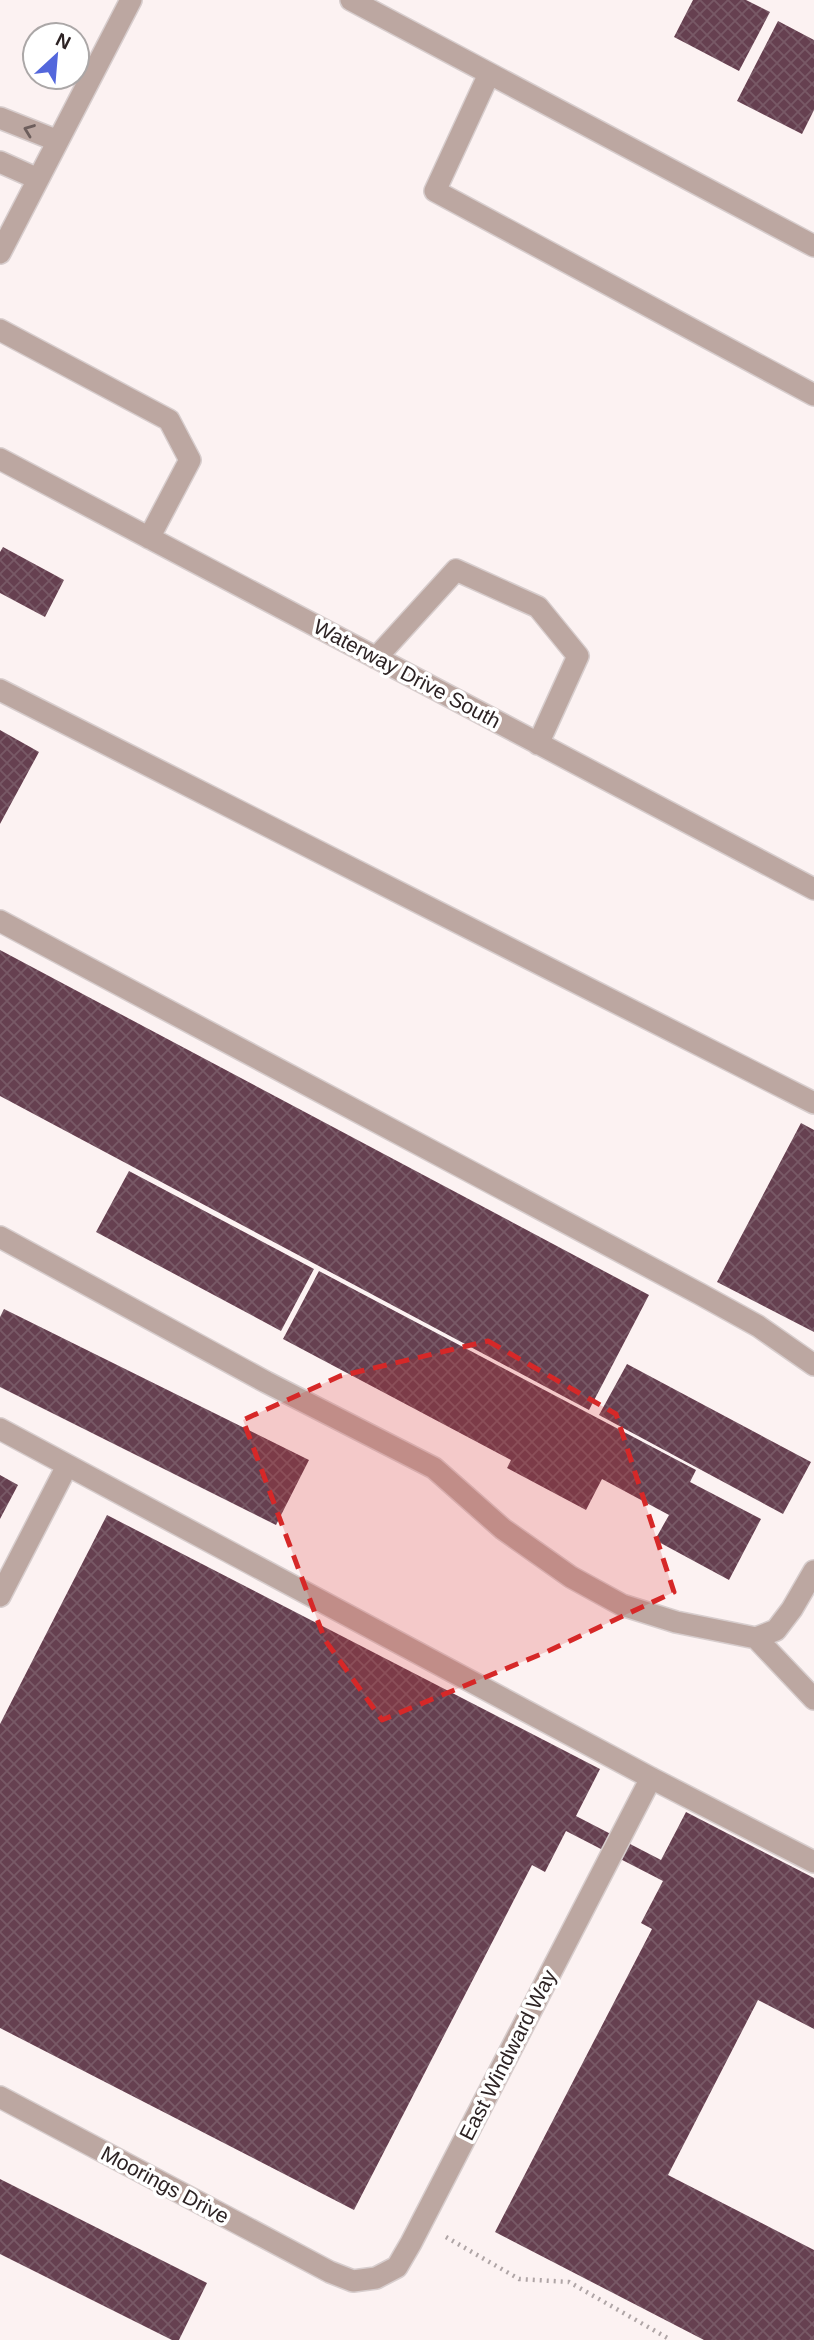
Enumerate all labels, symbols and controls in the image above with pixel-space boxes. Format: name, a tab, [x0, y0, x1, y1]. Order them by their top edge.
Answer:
north arrow	[21, 21, 91, 91]
text: N	[52, 29, 74, 54]
one-way arrow	[24, 124, 36, 138]
street label: Waterway Drive South	[310, 615, 505, 733]
street label: East Windward Way	[455, 1965, 561, 2144]
street label: Moorings Drive	[97, 2141, 233, 2228]

